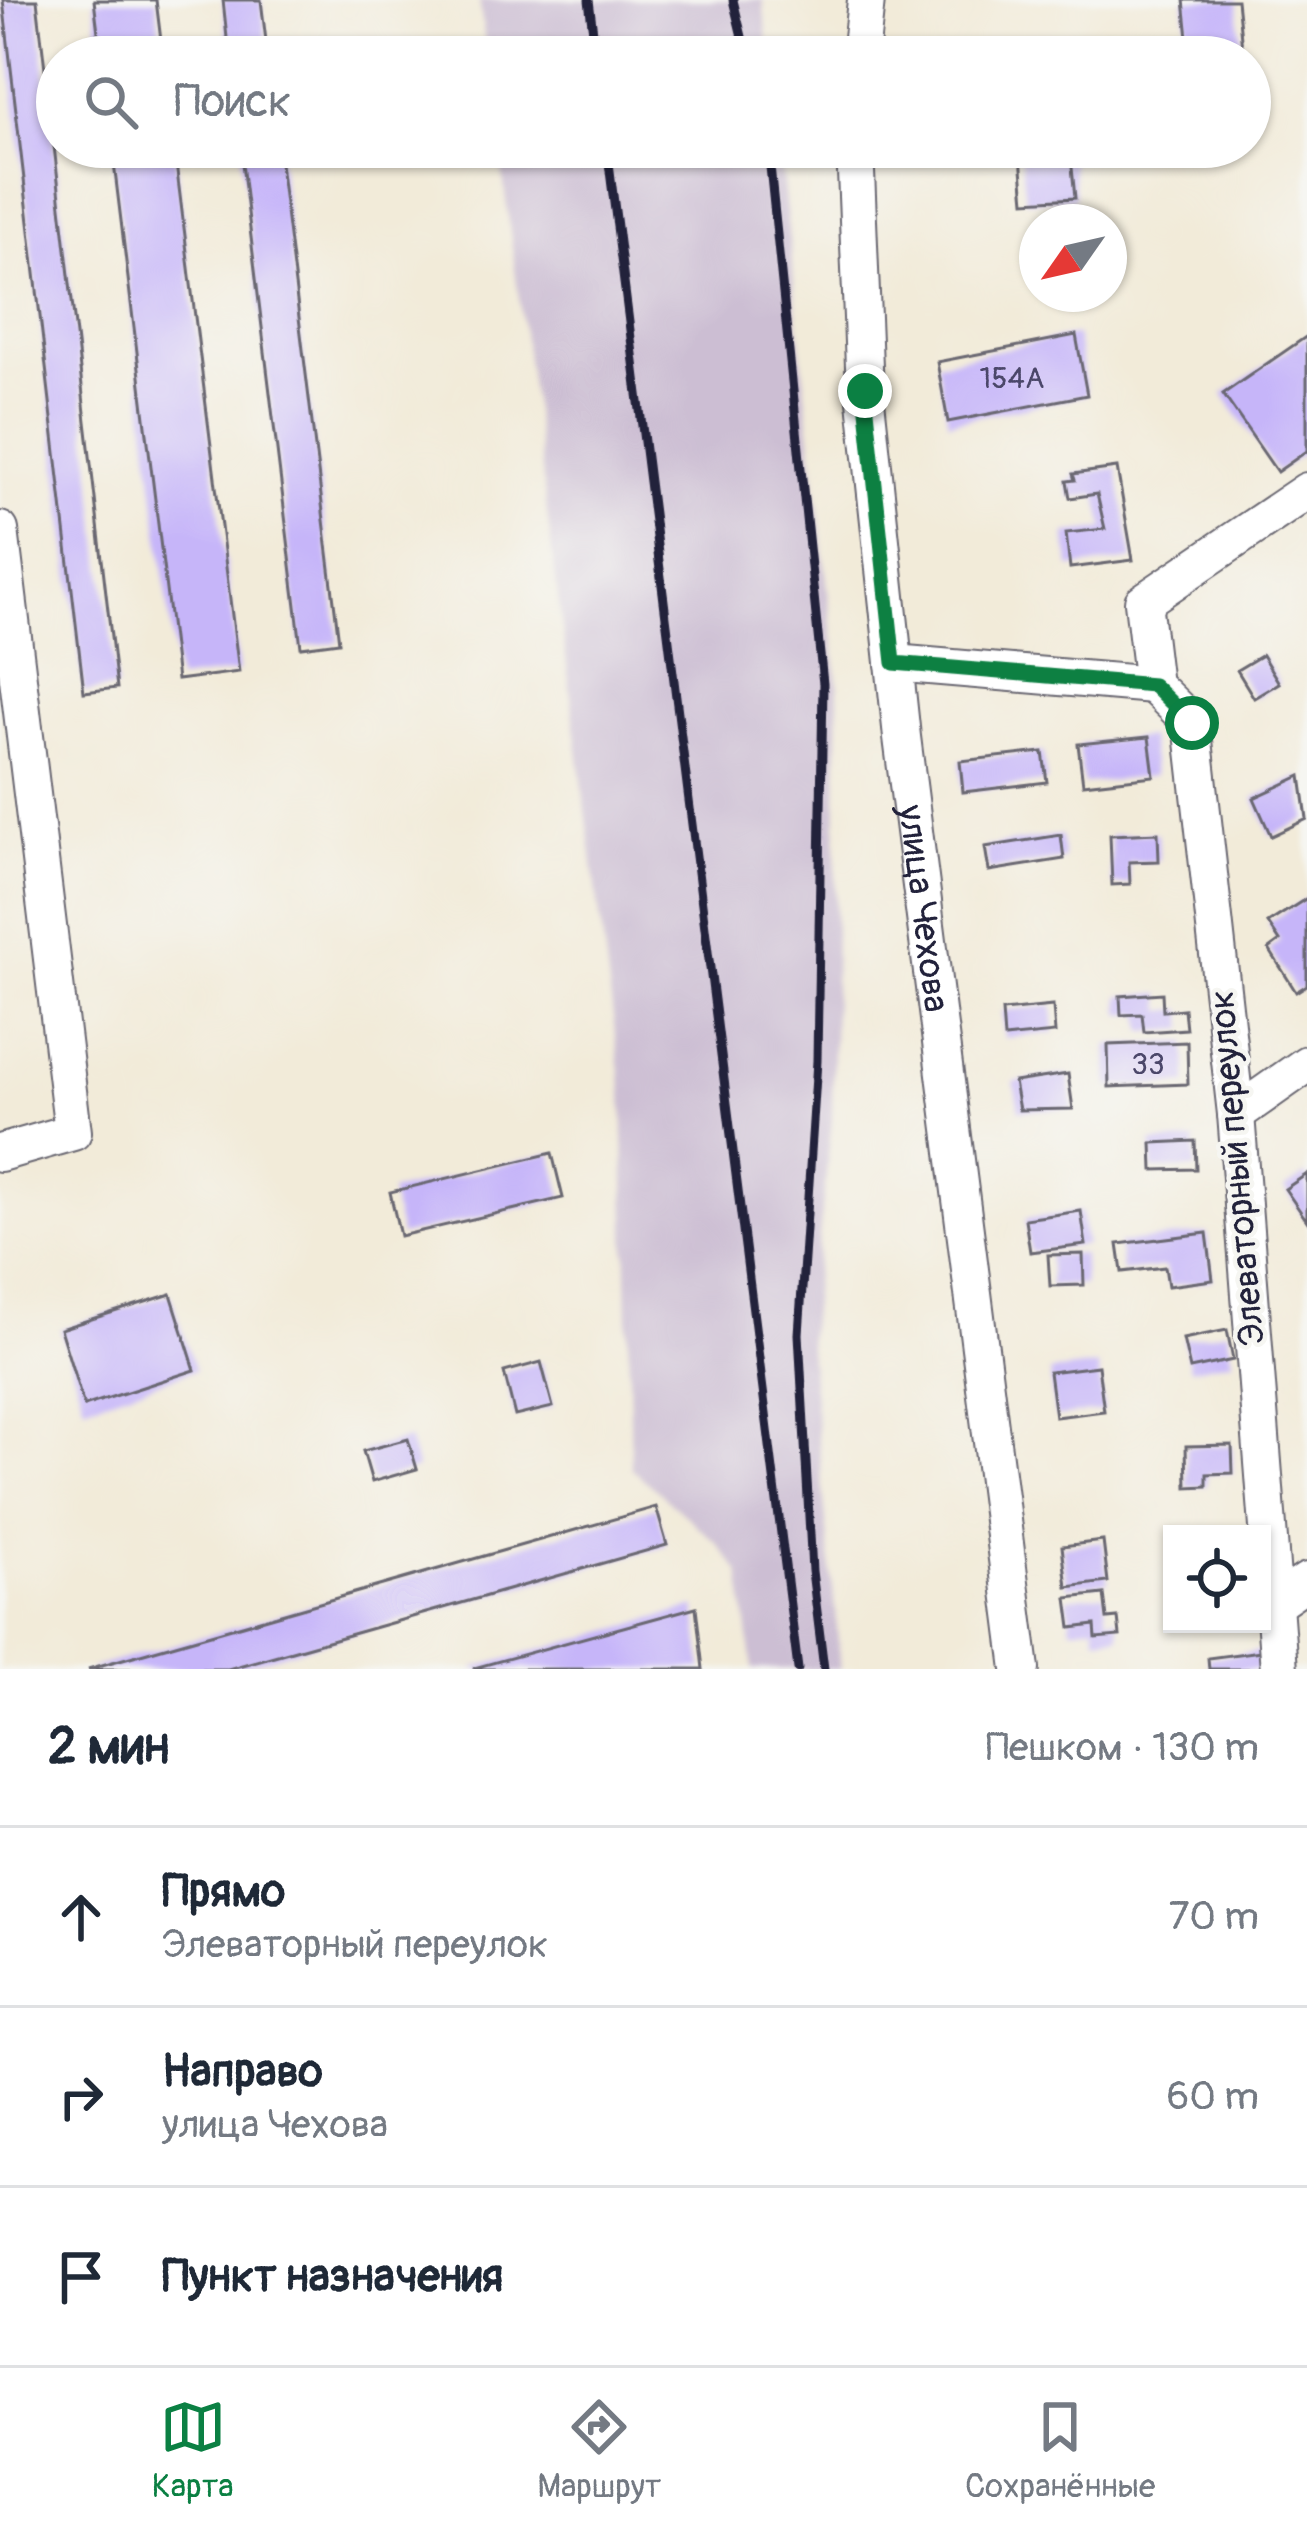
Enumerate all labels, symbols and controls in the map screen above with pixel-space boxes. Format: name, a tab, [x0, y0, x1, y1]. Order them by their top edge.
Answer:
search box	[36, 36, 1271, 168]
icon: search	[78, 69, 144, 135]
text: Поиск	[174, 74, 291, 130]
north arrow	[1019, 204, 1127, 312]
house number: 154А	[980, 360, 1044, 397]
route end	[838, 364, 892, 418]
route start	[1165, 696, 1219, 750]
street label: улица Чехова	[888, 801, 959, 1015]
street label: Элеваторный переулок	[1199, 989, 1275, 1347]
house number: 33	[1131, 1046, 1165, 1083]
map controls	[1163, 1525, 1271, 1633]
button: locate	[1163, 1525, 1271, 1633]
text: 2 мин	[48, 1715, 169, 1779]
text: Пешком · 130 m	[986, 1723, 1259, 1772]
text: Прямо	[162, 1864, 285, 1920]
icon: ahead	[48, 1884, 114, 1950]
text: 70 m	[1169, 1892, 1259, 1941]
text: Элеваторный переулок	[162, 1920, 548, 1969]
text: Направо	[162, 2044, 323, 2100]
icon: right	[48, 2064, 114, 2130]
text: 60 m	[1167, 2072, 1259, 2121]
text: улица Чехова	[162, 2100, 388, 2149]
icon: arrive	[48, 2244, 114, 2310]
text: Пункт назначения	[162, 2249, 503, 2305]
tab: Карта	[152, 2394, 234, 2507]
tab: Маршрут	[537, 2394, 661, 2507]
tab: Сохранённые	[965, 2394, 1155, 2507]

